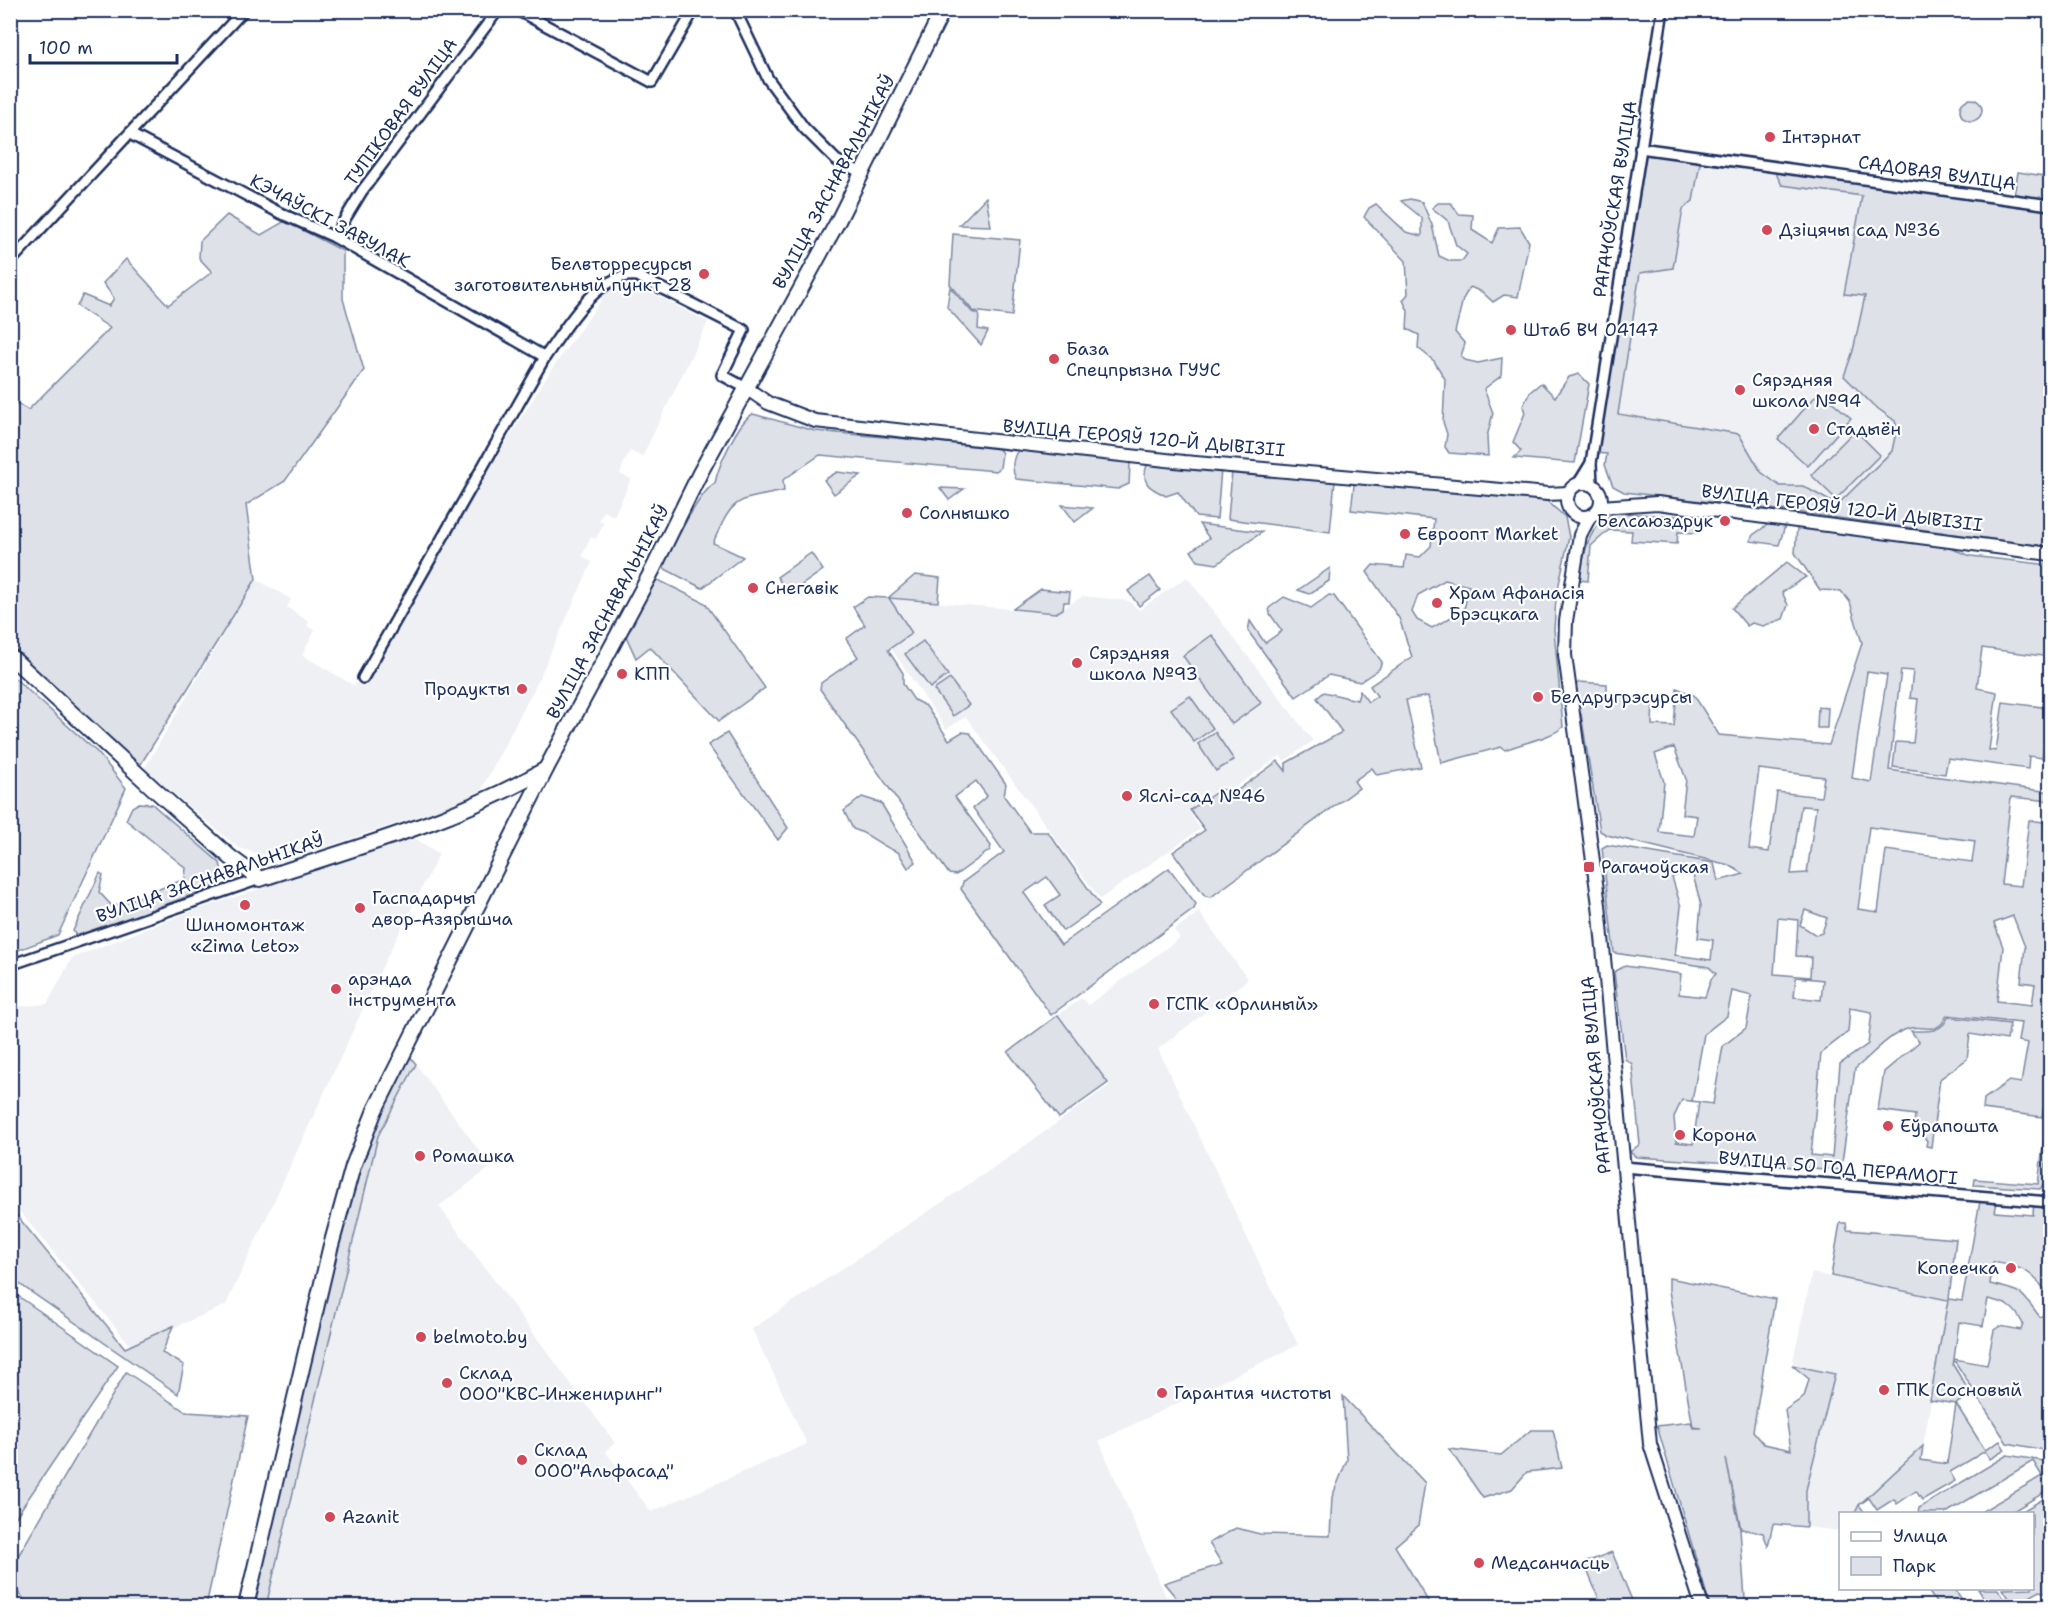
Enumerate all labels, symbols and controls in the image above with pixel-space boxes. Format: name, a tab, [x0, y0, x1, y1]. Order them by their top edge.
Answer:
scale bar	[30, 27, 177, 65]
street label: ТУПІКОВАЯ ВУЛІЦА	[339, 33, 463, 191]
text: 100 m	[39, 36, 93, 60]
street label: ВУЛІЦА ЗАСНАВАЛЬНІКАЎ	[767, 71, 901, 293]
street label: РАГАЧОЎСКАЯ ВУЛІЦА	[1588, 99, 1642, 299]
place label: Інтэрнат	[1782, 125, 1862, 149]
marker: Інтэрнат	[1763, 130, 1777, 144]
street label: САДОВАЯ ВУЛІЦА	[1857, 150, 2017, 196]
street label: КЭЧАЎСКІ ЗАВУЛАК	[246, 169, 415, 274]
place label: Дзіцячы сад №36	[1779, 218, 1941, 242]
marker: Дзіцячы сад №36	[1760, 223, 1774, 237]
place label: Белвторресурсы заготовительный пункт 28	[454, 252, 692, 297]
marker: Белвторресурсы заготовительный пункт 28	[697, 267, 711, 281]
place label: Штаб ВЧ 04147	[1523, 318, 1659, 342]
marker: Штаб ВЧ 04147	[1504, 323, 1518, 337]
place label: База Спецпрызна ГУУС	[1066, 337, 1221, 382]
marker: База Спецпрызна ГУУС	[1047, 352, 1061, 366]
place label: Сярэдняя школа №94	[1752, 368, 1861, 413]
marker: Сярэдняя школа №94	[1733, 383, 1747, 397]
street label: ВУЛІЦА ГЕРОЯЎ 120-Й ДЫВІЗІІ	[1002, 414, 1286, 462]
place label: Стадыён	[1826, 417, 1901, 441]
marker: Стадыён	[1807, 422, 1821, 436]
street label: ВУЛІЦА ГЕРОЯЎ 120-Й ДЫВІЗІІ	[1700, 479, 1984, 537]
street label: ВУЛІЦА ЗАСНАВАЛЬНІКАЎ	[541, 501, 675, 723]
place label: Солнышко	[919, 501, 1010, 525]
marker: Солнышко	[900, 506, 914, 520]
place label: Белсаюздрук	[1597, 509, 1713, 533]
marker: Белсаюздрук	[1718, 514, 1732, 528]
place label: Евроопт Market	[1417, 522, 1559, 546]
marker: Евроопт Market	[1398, 527, 1412, 541]
place label: Снегавік	[765, 576, 839, 600]
marker: Снегавік	[746, 581, 760, 595]
place label: Храм Афанасія Брэсцкага	[1449, 581, 1585, 626]
marker: Храм Афанасія Брэсцкага	[1430, 596, 1444, 610]
place label: Сярэдняя школа №93	[1089, 641, 1198, 686]
marker: Сярэдняя школа №93	[1070, 656, 1084, 670]
place label: КПП	[634, 662, 670, 686]
marker: КПП	[615, 667, 629, 681]
place label: Продукты	[424, 677, 510, 701]
marker: Продукты	[515, 682, 529, 696]
place label: Белдругрэсурсы	[1550, 685, 1692, 709]
marker: Белдругрэсурсы	[1531, 690, 1545, 704]
place label: Яслі-сад №46	[1139, 784, 1266, 808]
marker: Яслі-сад №46	[1120, 789, 1134, 803]
street label: ВУЛІЦА ЗАСНАВАЛЬНІКАЎ	[93, 828, 327, 928]
place label: Рагачоўская	[1601, 855, 1709, 879]
marker: Рагачоўская	[1582, 860, 1596, 874]
place label: Гаспадарчы двор-Азярышча	[372, 886, 513, 931]
marker: Шиномонтаж «Zima Leto»	[238, 898, 252, 912]
marker: Гаспадарчы двор-Азярышча	[353, 901, 367, 915]
place label: Шиномонтаж «Zima Leto»	[186, 913, 305, 958]
place label: арэнда інструмента	[348, 967, 456, 1012]
street label: РАГАЧОЎСКАЯ ВУЛІЦА	[1575, 975, 1617, 1175]
marker: арэнда інструмента	[329, 982, 343, 996]
place label: ГСПК «Орлиный»	[1166, 992, 1318, 1016]
marker: ГСПК «Орлиный»	[1147, 997, 1161, 1011]
place label: Еўрапошта	[1900, 1114, 1999, 1138]
marker: Еўрапошта	[1881, 1119, 1895, 1133]
place label: Корона	[1692, 1123, 1756, 1147]
marker: Корона	[1673, 1128, 1687, 1142]
place label: Ромашка	[432, 1144, 514, 1168]
street label: ВУЛІЦА 50 ГОД ПЕРАМОГІ	[1717, 1146, 1959, 1190]
marker: Ромашка	[413, 1149, 427, 1163]
place label: Копеечка	[1917, 1256, 1999, 1280]
marker: Копеечка	[2004, 1261, 2018, 1275]
place label: belmoto.by	[433, 1325, 528, 1349]
marker: belmoto.by	[414, 1330, 428, 1344]
place label: Склад ООО"КВС-Инжениринг"	[459, 1361, 662, 1406]
marker: Склад ООО"КВС-Инжениринг"	[440, 1376, 454, 1390]
place label: ГПК Сосновый	[1896, 1378, 2022, 1402]
place label: Гарантия чистоты	[1174, 1381, 1332, 1405]
marker: ГПК Сосновый	[1877, 1383, 1891, 1397]
marker: Гарантия чистоты	[1155, 1386, 1169, 1400]
place label: Склад ООО"Альфасад"	[534, 1438, 674, 1483]
marker: Склад ООО"Альфасад"	[515, 1453, 529, 1467]
place label: Azanit	[342, 1505, 400, 1529]
marker: Azanit	[323, 1510, 337, 1524]
legend	[1839, 1512, 2034, 1590]
text: Улица	[1893, 1524, 1947, 1548]
place label: Медсанчасць	[1491, 1551, 1610, 1575]
text: Парк	[1893, 1554, 1936, 1578]
marker: Медсанчасць	[1472, 1556, 1486, 1570]

